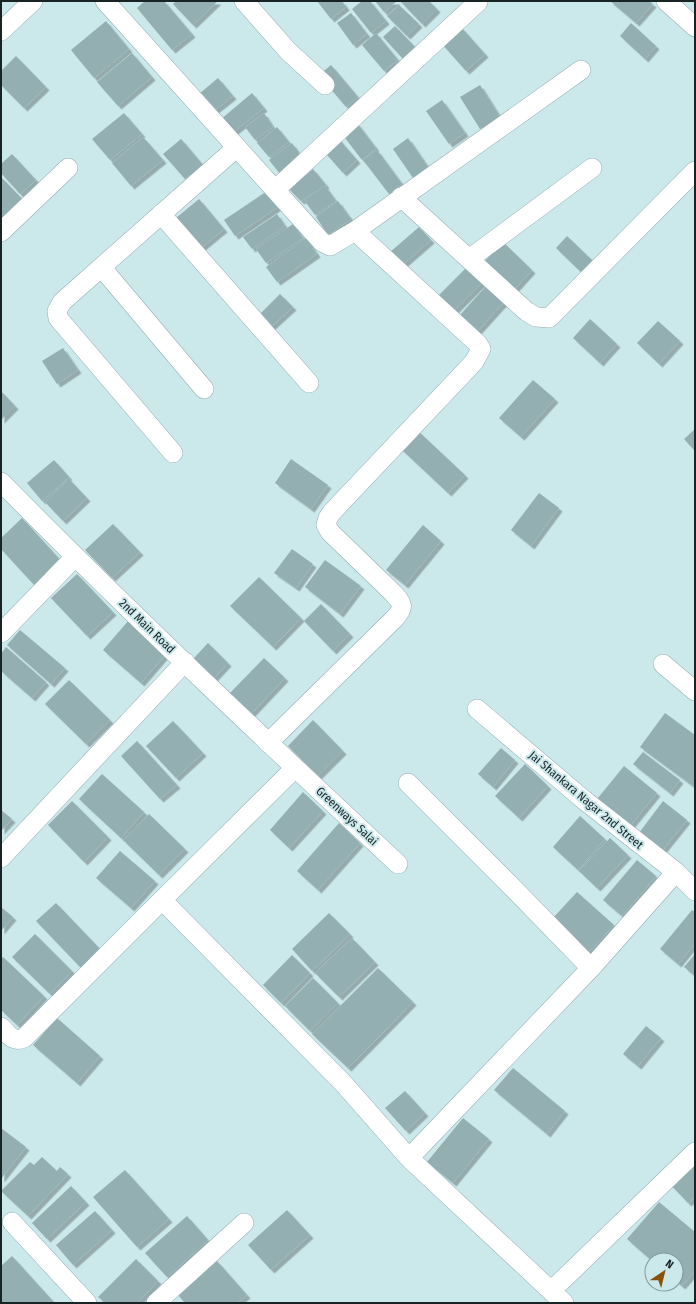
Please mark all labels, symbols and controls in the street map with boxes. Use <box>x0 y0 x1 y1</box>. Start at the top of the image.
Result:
street label: 2nd Main Road <box>116 596 178 656</box>
street label: Jai Shankara Nagar 2nd Street <box>526 748 646 852</box>
street label: Greenways Salai <box>313 784 381 848</box>
north arrow <box>644 1252 684 1292</box>
text: N <box>663 1257 676 1271</box>

